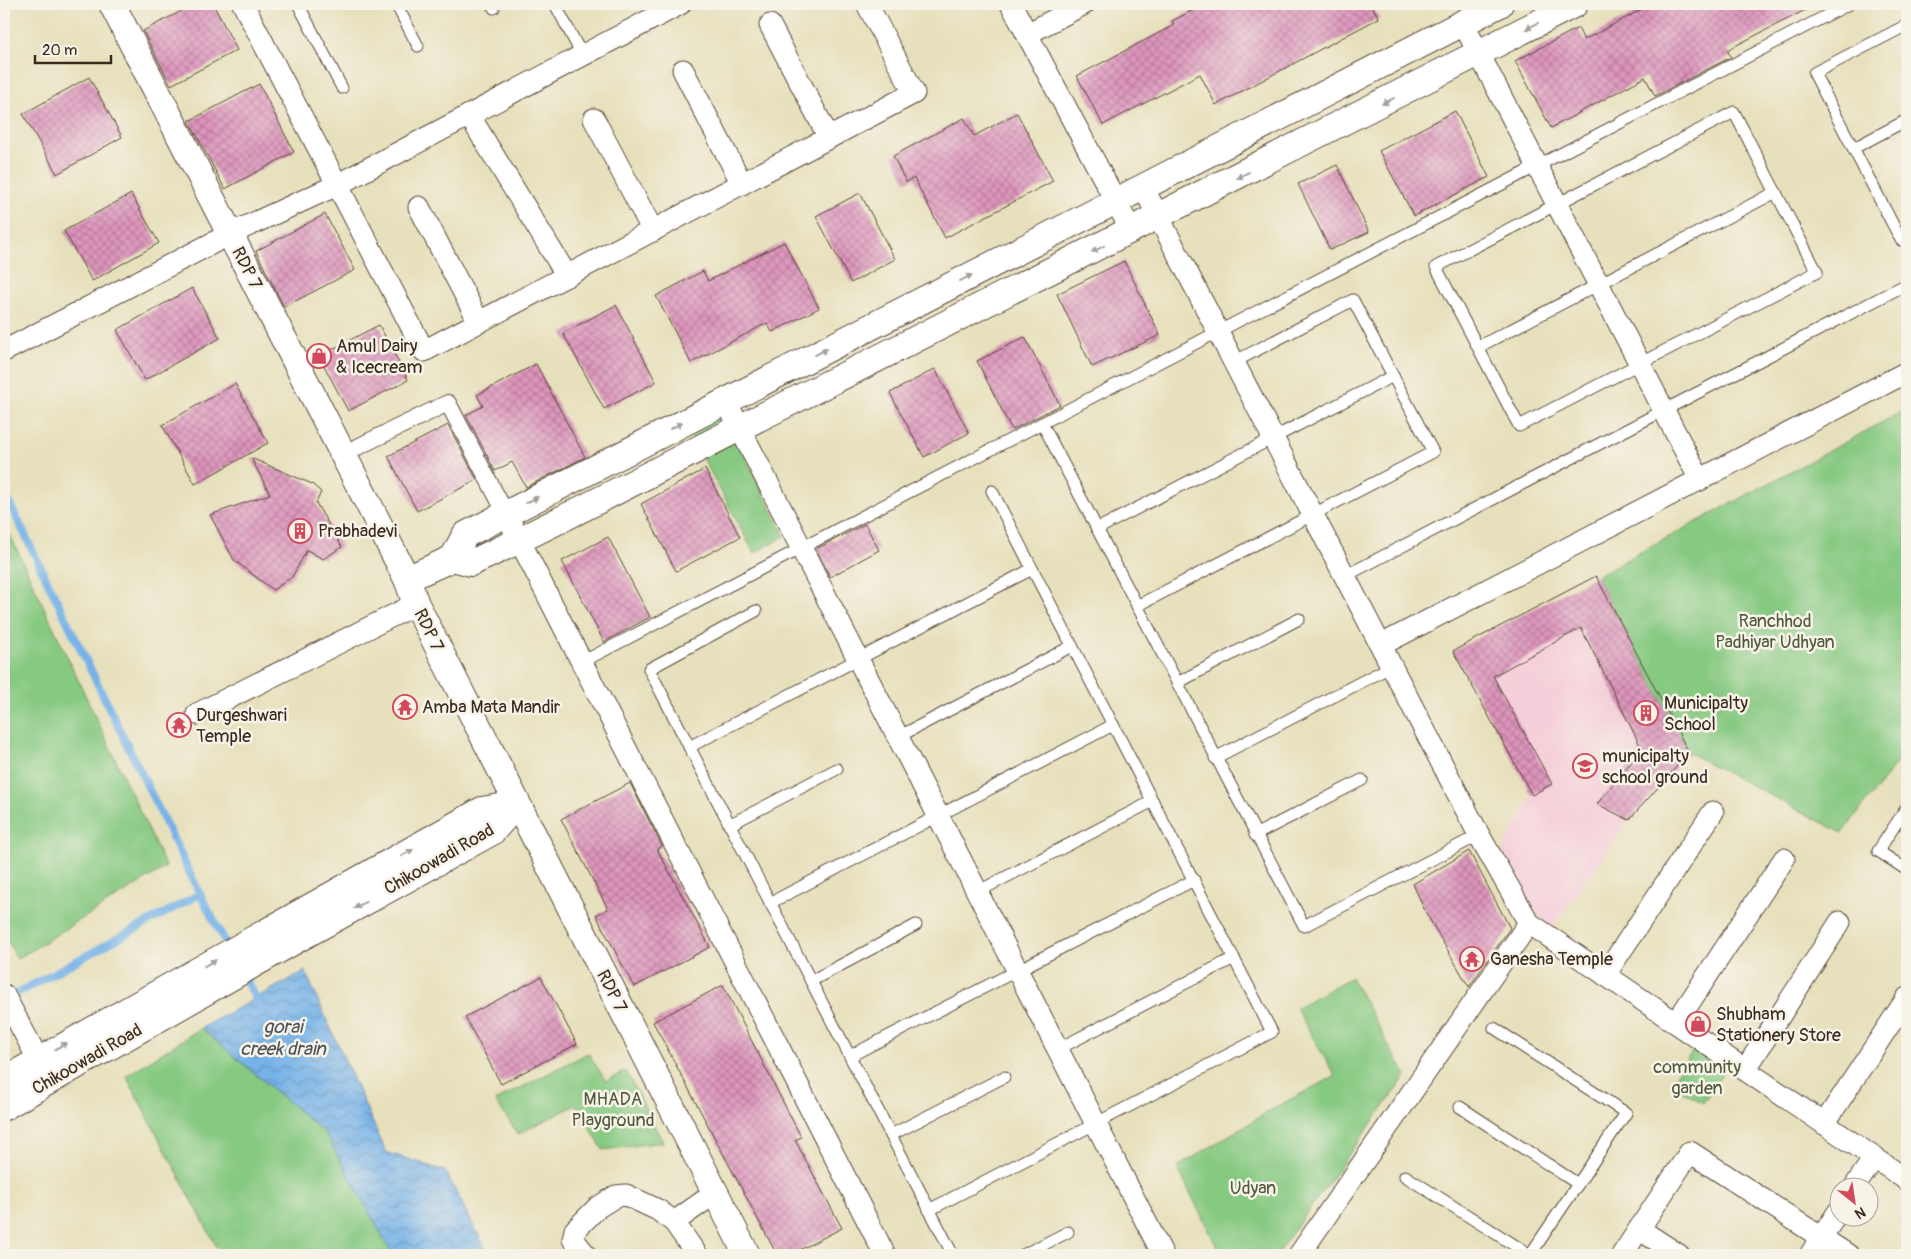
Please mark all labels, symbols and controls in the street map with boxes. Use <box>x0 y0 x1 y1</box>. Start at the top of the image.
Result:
one-way arrow <box>1525 22 1539 30</box>
scale bar <box>35 32 111 64</box>
text: 20 m <box>42 41 77 60</box>
one-way arrow <box>1380 97 1395 105</box>
one-way arrow <box>1236 171 1250 179</box>
street label: RDP 7 <box>226 243 267 294</box>
one-way arrow <box>1091 245 1105 253</box>
one-way arrow <box>958 274 973 282</box>
place label: Amul Dairy & Icecream <box>336 335 423 379</box>
shop icon: Amul Dairy & Icecream <box>306 343 332 369</box>
one-way arrow <box>814 348 828 356</box>
one-way arrow <box>669 422 684 430</box>
one-way arrow <box>524 496 539 504</box>
building icon: Prabhadevi <box>287 518 313 544</box>
place label: Prabhadevi <box>318 520 397 543</box>
street label: RDP 7 <box>408 605 449 656</box>
park label: Ranchhod Padhiyar Udhyan <box>1715 610 1835 654</box>
place label: Municipalty School <box>1664 692 1748 736</box>
temple icon: Amba Mata Mandir <box>392 694 418 720</box>
place label: Amba Mata Mandir <box>422 696 561 719</box>
building icon: Municipalty School <box>1633 700 1659 726</box>
place label: Durgeshwari Temple <box>196 704 287 748</box>
temple icon: Durgeshwari Temple <box>166 712 192 738</box>
place label: municipalty school ground <box>1602 745 1708 789</box>
school or university icon: municipalty school ground <box>1572 753 1598 779</box>
street label: Chikoowadi Road <box>380 819 498 900</box>
one-way arrow <box>401 848 414 857</box>
one-way arrow <box>352 901 367 909</box>
temple icon: Ganesha Temple <box>1459 946 1485 972</box>
place label: Ganesha Temple <box>1490 948 1613 971</box>
one-way arrow <box>202 959 217 967</box>
street label: RDP 7 <box>591 966 632 1017</box>
place label: Shubham Stationery Store <box>1716 1003 1841 1047</box>
shop icon: Shubham Stationery Store <box>1685 1011 1711 1037</box>
water label: gorai creek drain <box>240 1015 327 1061</box>
street label: Chikoowadi Road <box>28 1019 146 1100</box>
one-way arrow <box>54 1042 68 1051</box>
park label: community garden <box>1653 1056 1741 1100</box>
park label: MHADA Playground <box>571 1088 655 1132</box>
north arrow <box>1828 1176 1878 1226</box>
park label: Udyan <box>1230 1177 1276 1200</box>
text: N <box>1852 1203 1869 1223</box>

